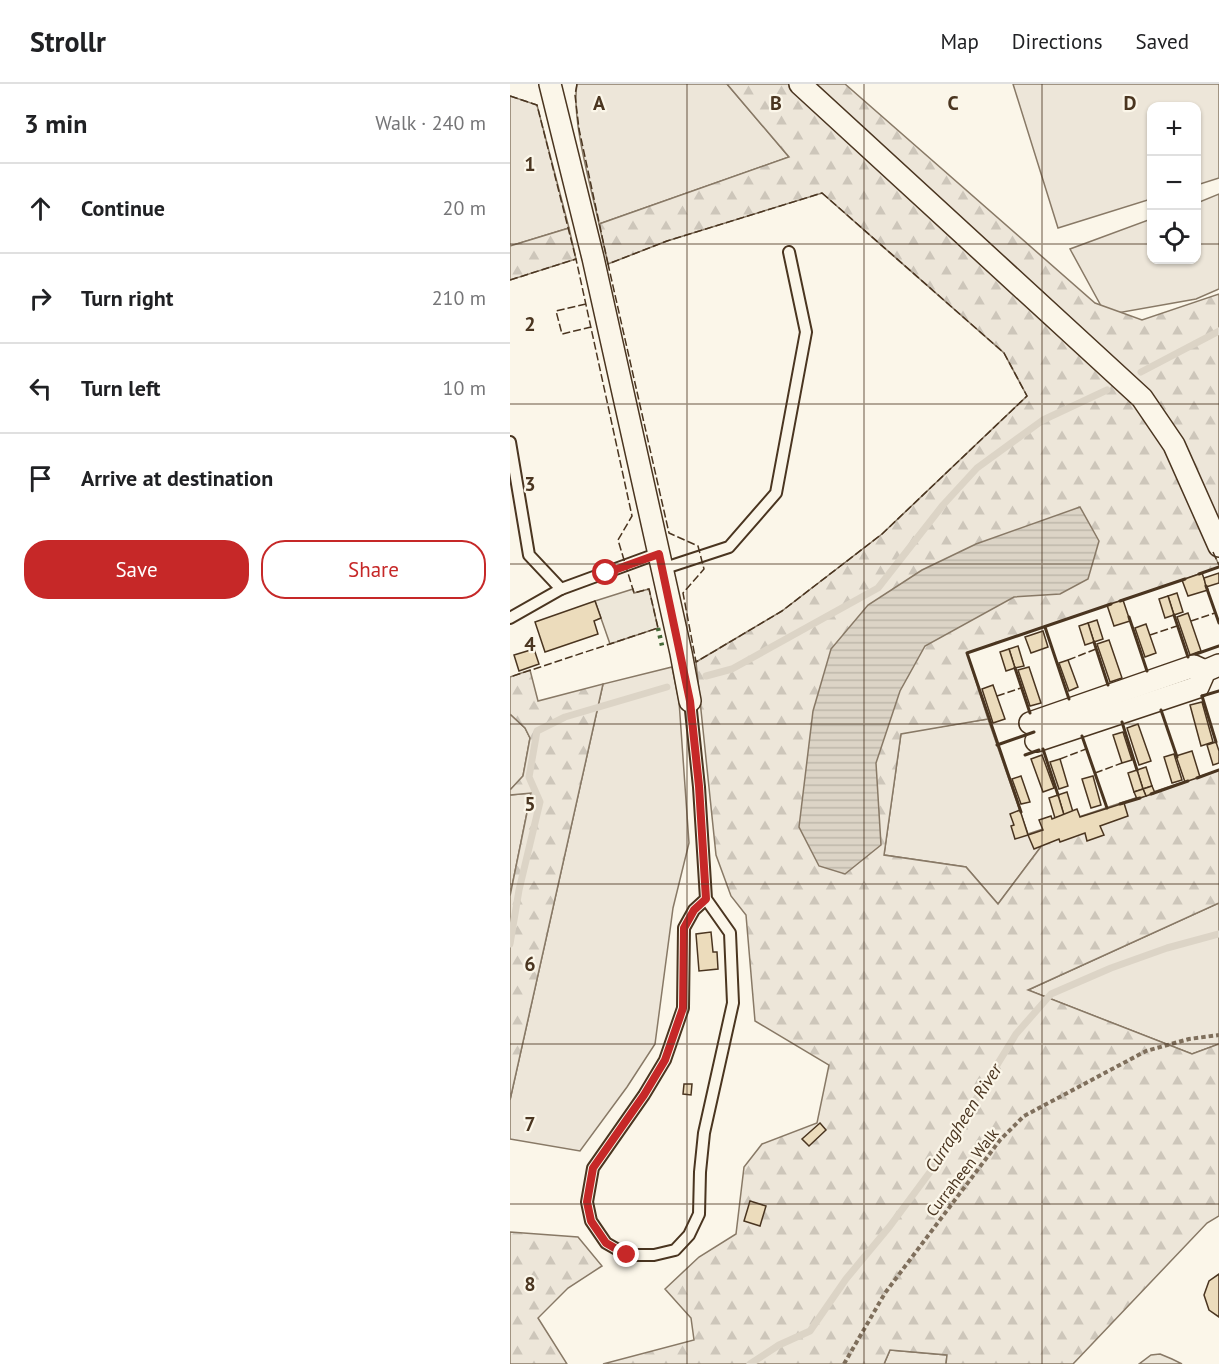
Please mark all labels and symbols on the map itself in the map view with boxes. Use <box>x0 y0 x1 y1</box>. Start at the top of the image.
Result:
text: A <box>593 90 606 116</box>
text: B <box>770 90 782 116</box>
text: C <box>947 90 959 116</box>
text: D <box>1124 90 1137 116</box>
text: 1 <box>524 151 536 177</box>
text: 2 <box>524 311 536 337</box>
text: 3 <box>524 471 536 497</box>
route start <box>592 559 618 585</box>
text: 4 <box>524 631 536 657</box>
text: 5 <box>524 791 536 817</box>
text: 6 <box>524 951 536 977</box>
water label: Curragheen River <box>919 1058 1007 1177</box>
text: 7 <box>524 1111 536 1137</box>
street label: Curraheen Walk <box>921 1124 1003 1220</box>
route end <box>613 1241 639 1267</box>
text: 8 <box>524 1271 536 1297</box>

